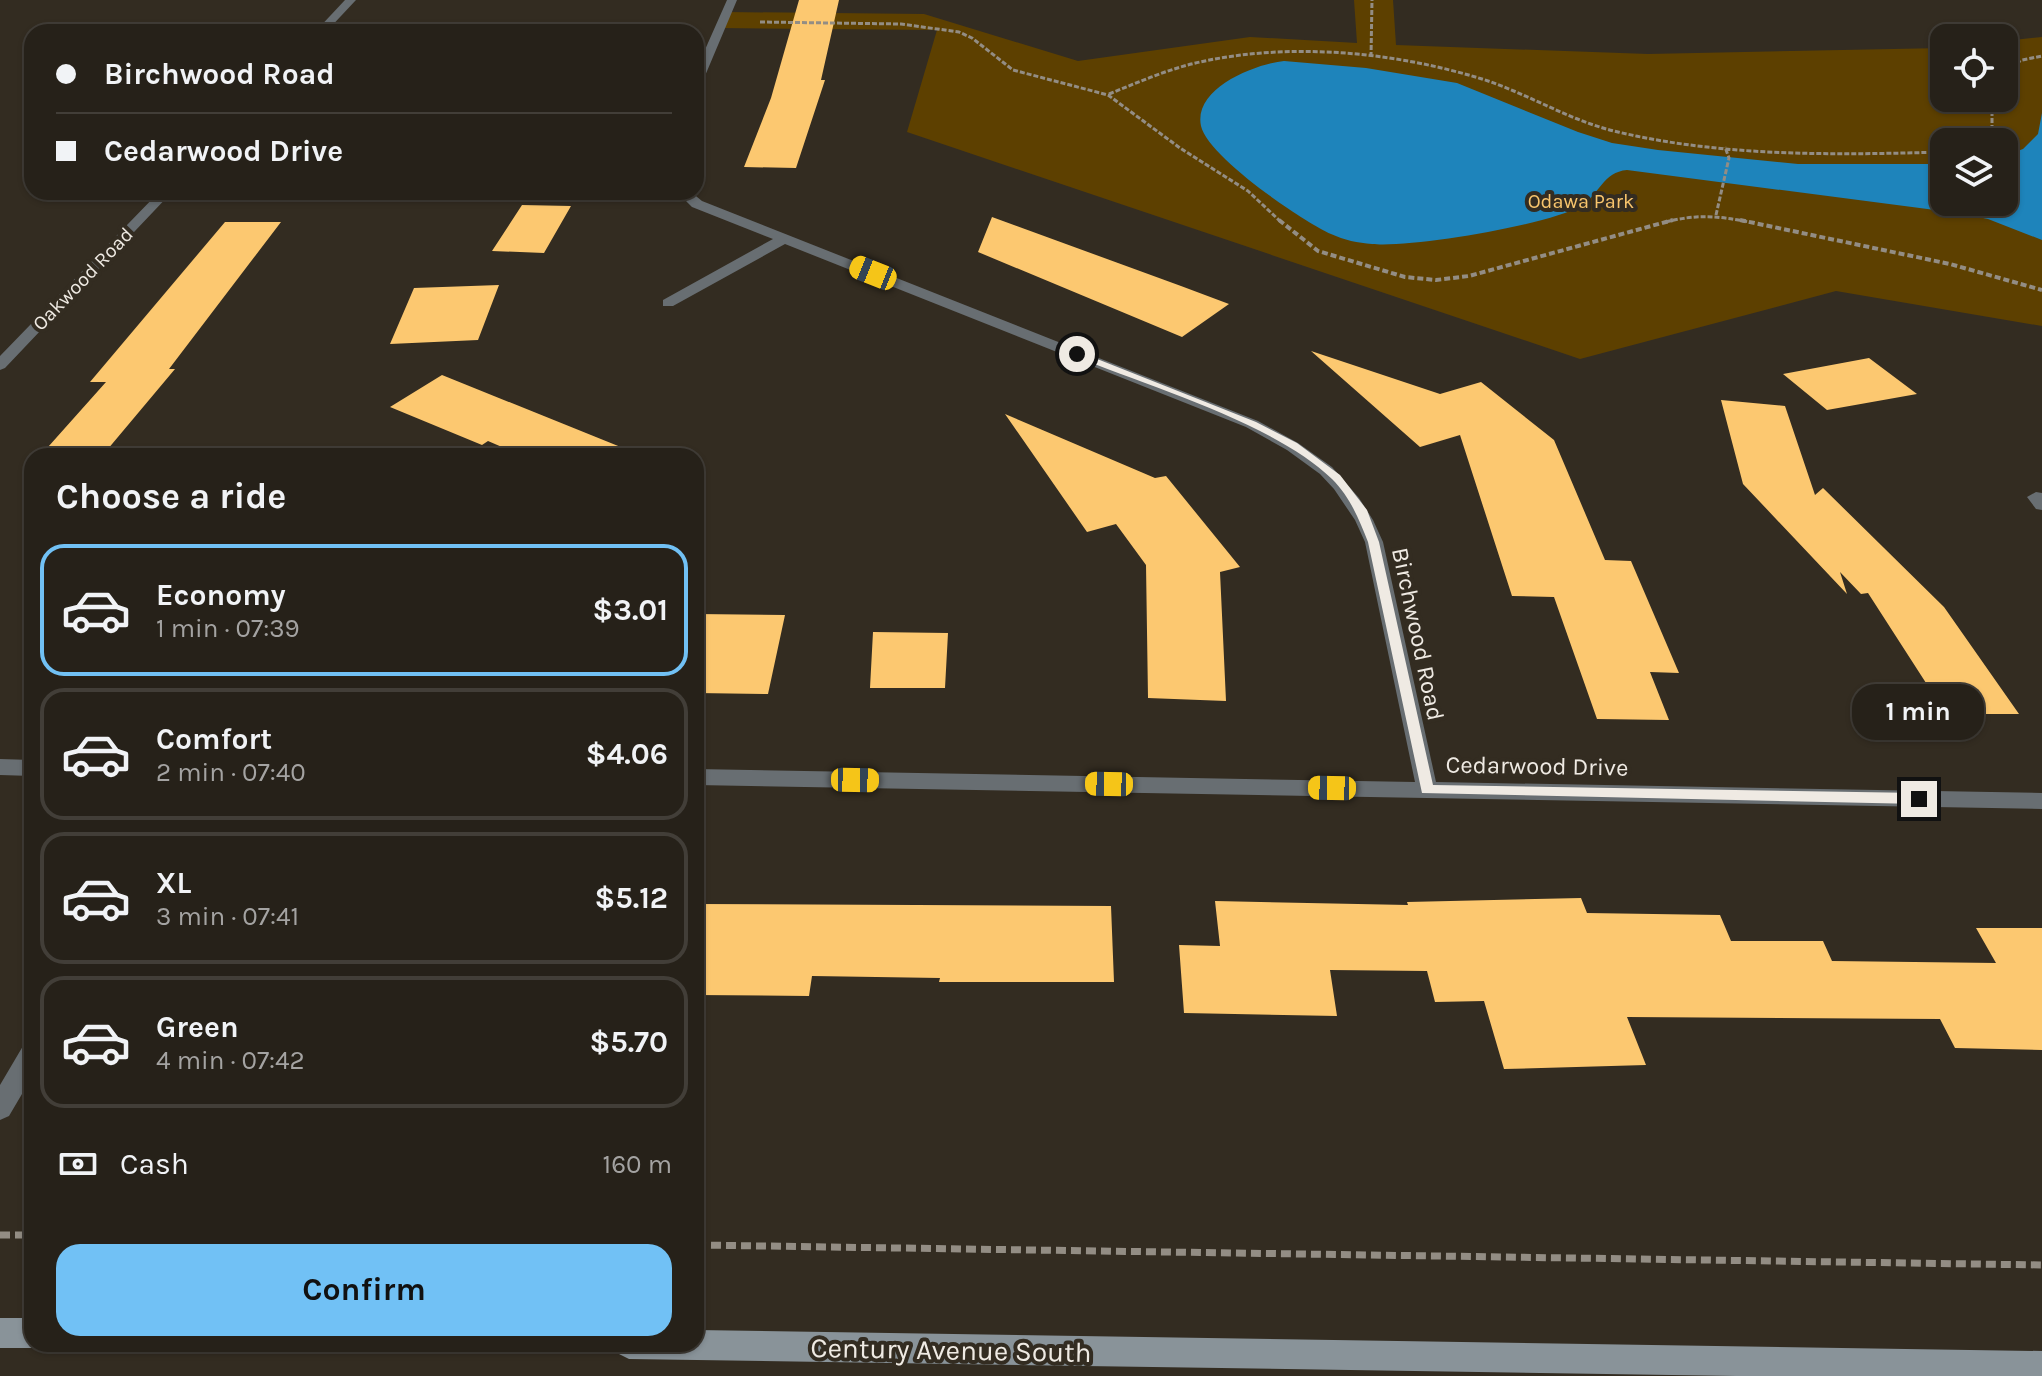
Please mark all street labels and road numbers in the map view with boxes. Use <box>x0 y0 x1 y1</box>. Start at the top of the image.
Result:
street label: Oakwood Road <box>28 223 138 335</box>
street label: Birchwood Road <box>1386 545 1450 723</box>
street label: Cedarwood Drive <box>1445 750 1629 782</box>
street label: Century Avenue South <box>810 1331 1092 1369</box>

